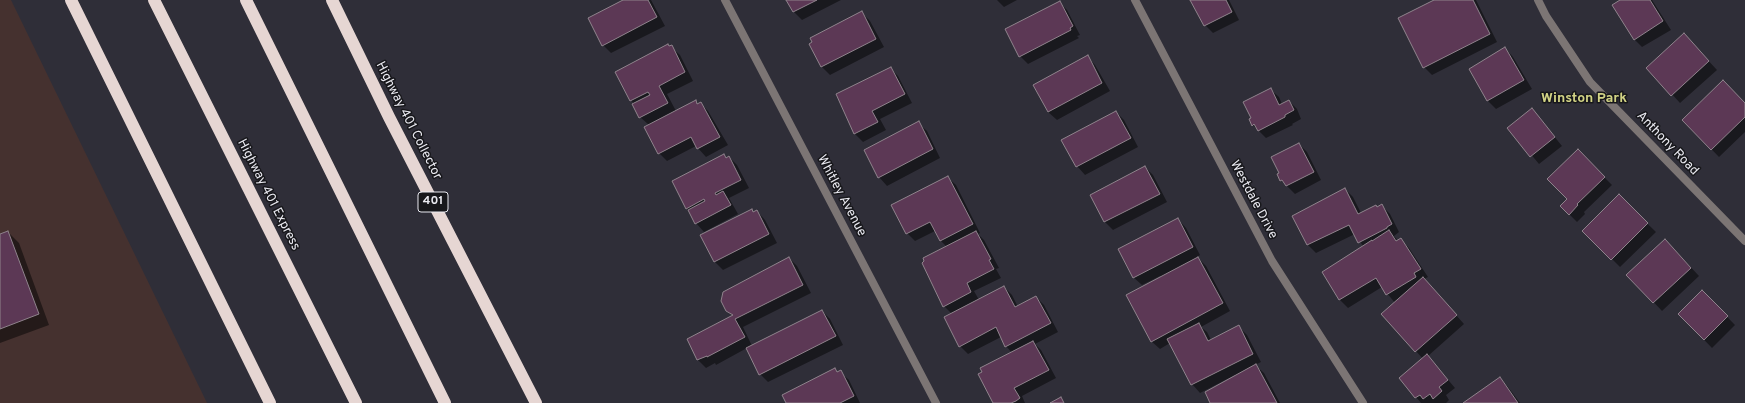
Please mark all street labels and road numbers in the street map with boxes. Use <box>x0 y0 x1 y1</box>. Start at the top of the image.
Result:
street label: Highway 401 Collector <box>371 59 445 183</box>
street label: Anthony Road <box>1633 109 1701 179</box>
street label: Highway 401 Express <box>233 137 303 253</box>
street label: Whitley Avenue <box>813 153 869 239</box>
street label: Westdale Drive <box>1226 158 1280 242</box>
road number: 401 <box>418 192 448 212</box>

